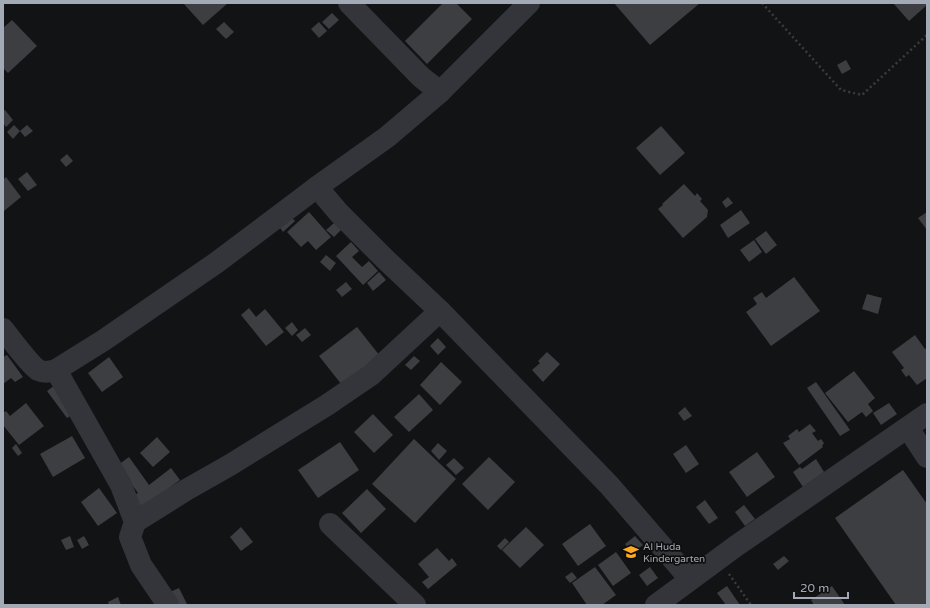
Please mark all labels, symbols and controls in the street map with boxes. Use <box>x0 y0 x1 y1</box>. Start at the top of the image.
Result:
place label: Al Huda Kindergarten <box>643 541 705 565</box>
school or university icon: Al Huda Kindergarten <box>622 543 640 561</box>
scale bar <box>794 574 848 600</box>
text: 20 m <box>800 581 829 595</box>

